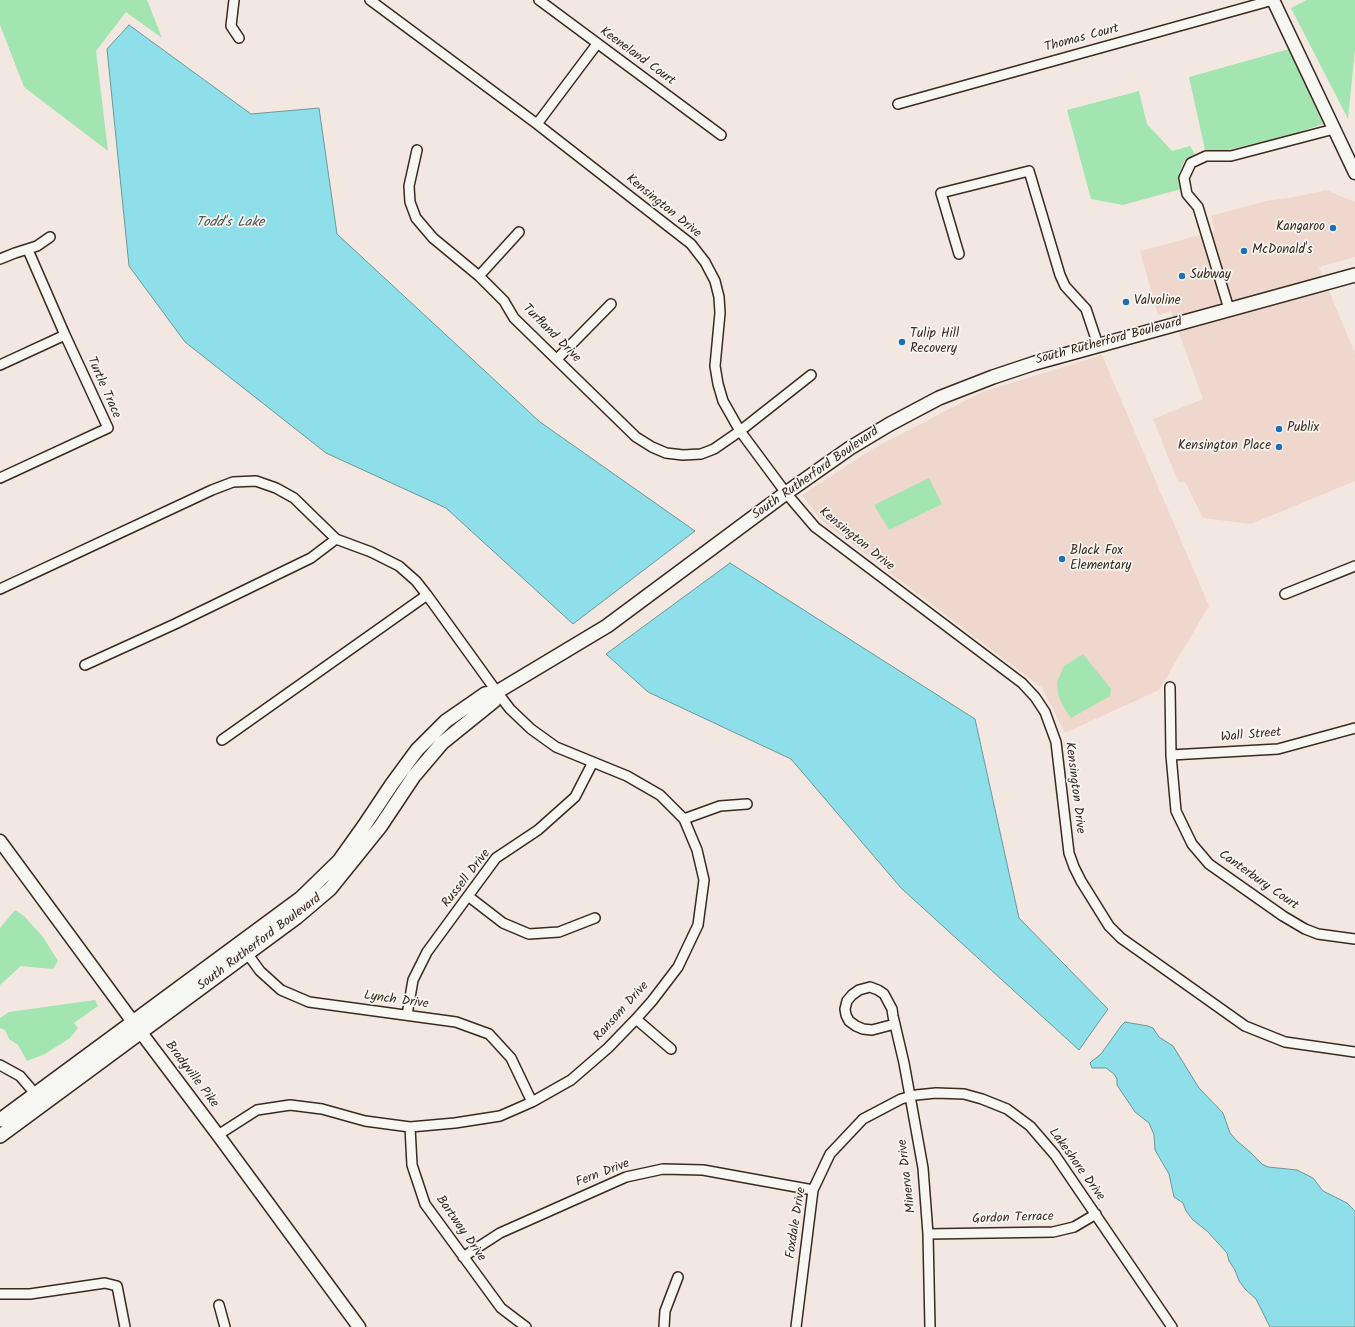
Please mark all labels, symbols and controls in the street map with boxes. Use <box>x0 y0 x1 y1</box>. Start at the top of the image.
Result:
street label: Thomas Court <box>1043 22 1121 56</box>
street label: Keeneland Court <box>596 24 678 90</box>
street label: Kensington Drive <box>622 172 704 242</box>
water label: Todd's Lake <box>196 216 264 232</box>
place label: Kangaroo <box>1276 220 1325 236</box>
marker: Kangaroo <box>1328 223 1338 233</box>
place label: McDonald's <box>1252 243 1312 259</box>
marker: McDonald's <box>1239 246 1249 256</box>
place label: Subway <box>1190 268 1231 284</box>
marker: Subway <box>1177 271 1187 281</box>
place label: Valvoline <box>1134 294 1181 310</box>
marker: Valvoline <box>1121 297 1131 307</box>
street label: Turfland Drive <box>518 301 584 367</box>
street label: South Rutherford Boulevard <box>1034 315 1184 369</box>
place label: Tulip Hill Recovery <box>910 327 959 358</box>
marker: Tulip Hill Recovery <box>897 337 907 347</box>
street label: Turtle Trace <box>82 355 124 421</box>
place label: Publix <box>1287 421 1319 437</box>
street label: South Rutherford Boulevard <box>750 424 882 524</box>
marker: Publix <box>1274 424 1284 434</box>
place label: Kensington Place <box>1178 439 1271 455</box>
marker: Kensington Place <box>1274 442 1284 452</box>
street label: Kensington Drive <box>815 505 897 575</box>
place label: Black Fox Elementary <box>1070 544 1131 575</box>
marker: Black Fox Elementary <box>1057 554 1067 564</box>
street label: Wall Street <box>1220 726 1282 746</box>
street label: Kensington Drive <box>1061 741 1087 835</box>
street label: Russell Drive <box>439 847 495 911</box>
street label: Canterbury Court <box>1215 848 1301 914</box>
street label: South Rutherford Boulevard <box>195 891 325 995</box>
street label: Ransom Drive <box>591 979 653 1045</box>
street label: Lynch Drive <box>363 989 429 1013</box>
street label: Bradyville Pike <box>161 1039 221 1111</box>
street label: Lakeshore Drive <box>1044 1126 1108 1204</box>
street label: Minerva Drive <box>896 1138 920 1214</box>
street label: Fern Drive <box>574 1157 632 1191</box>
street label: Foxdale Drive <box>784 1186 810 1260</box>
street label: Bartway Drive <box>432 1193 488 1265</box>
street label: Gordon Terrace <box>972 1210 1054 1228</box>

